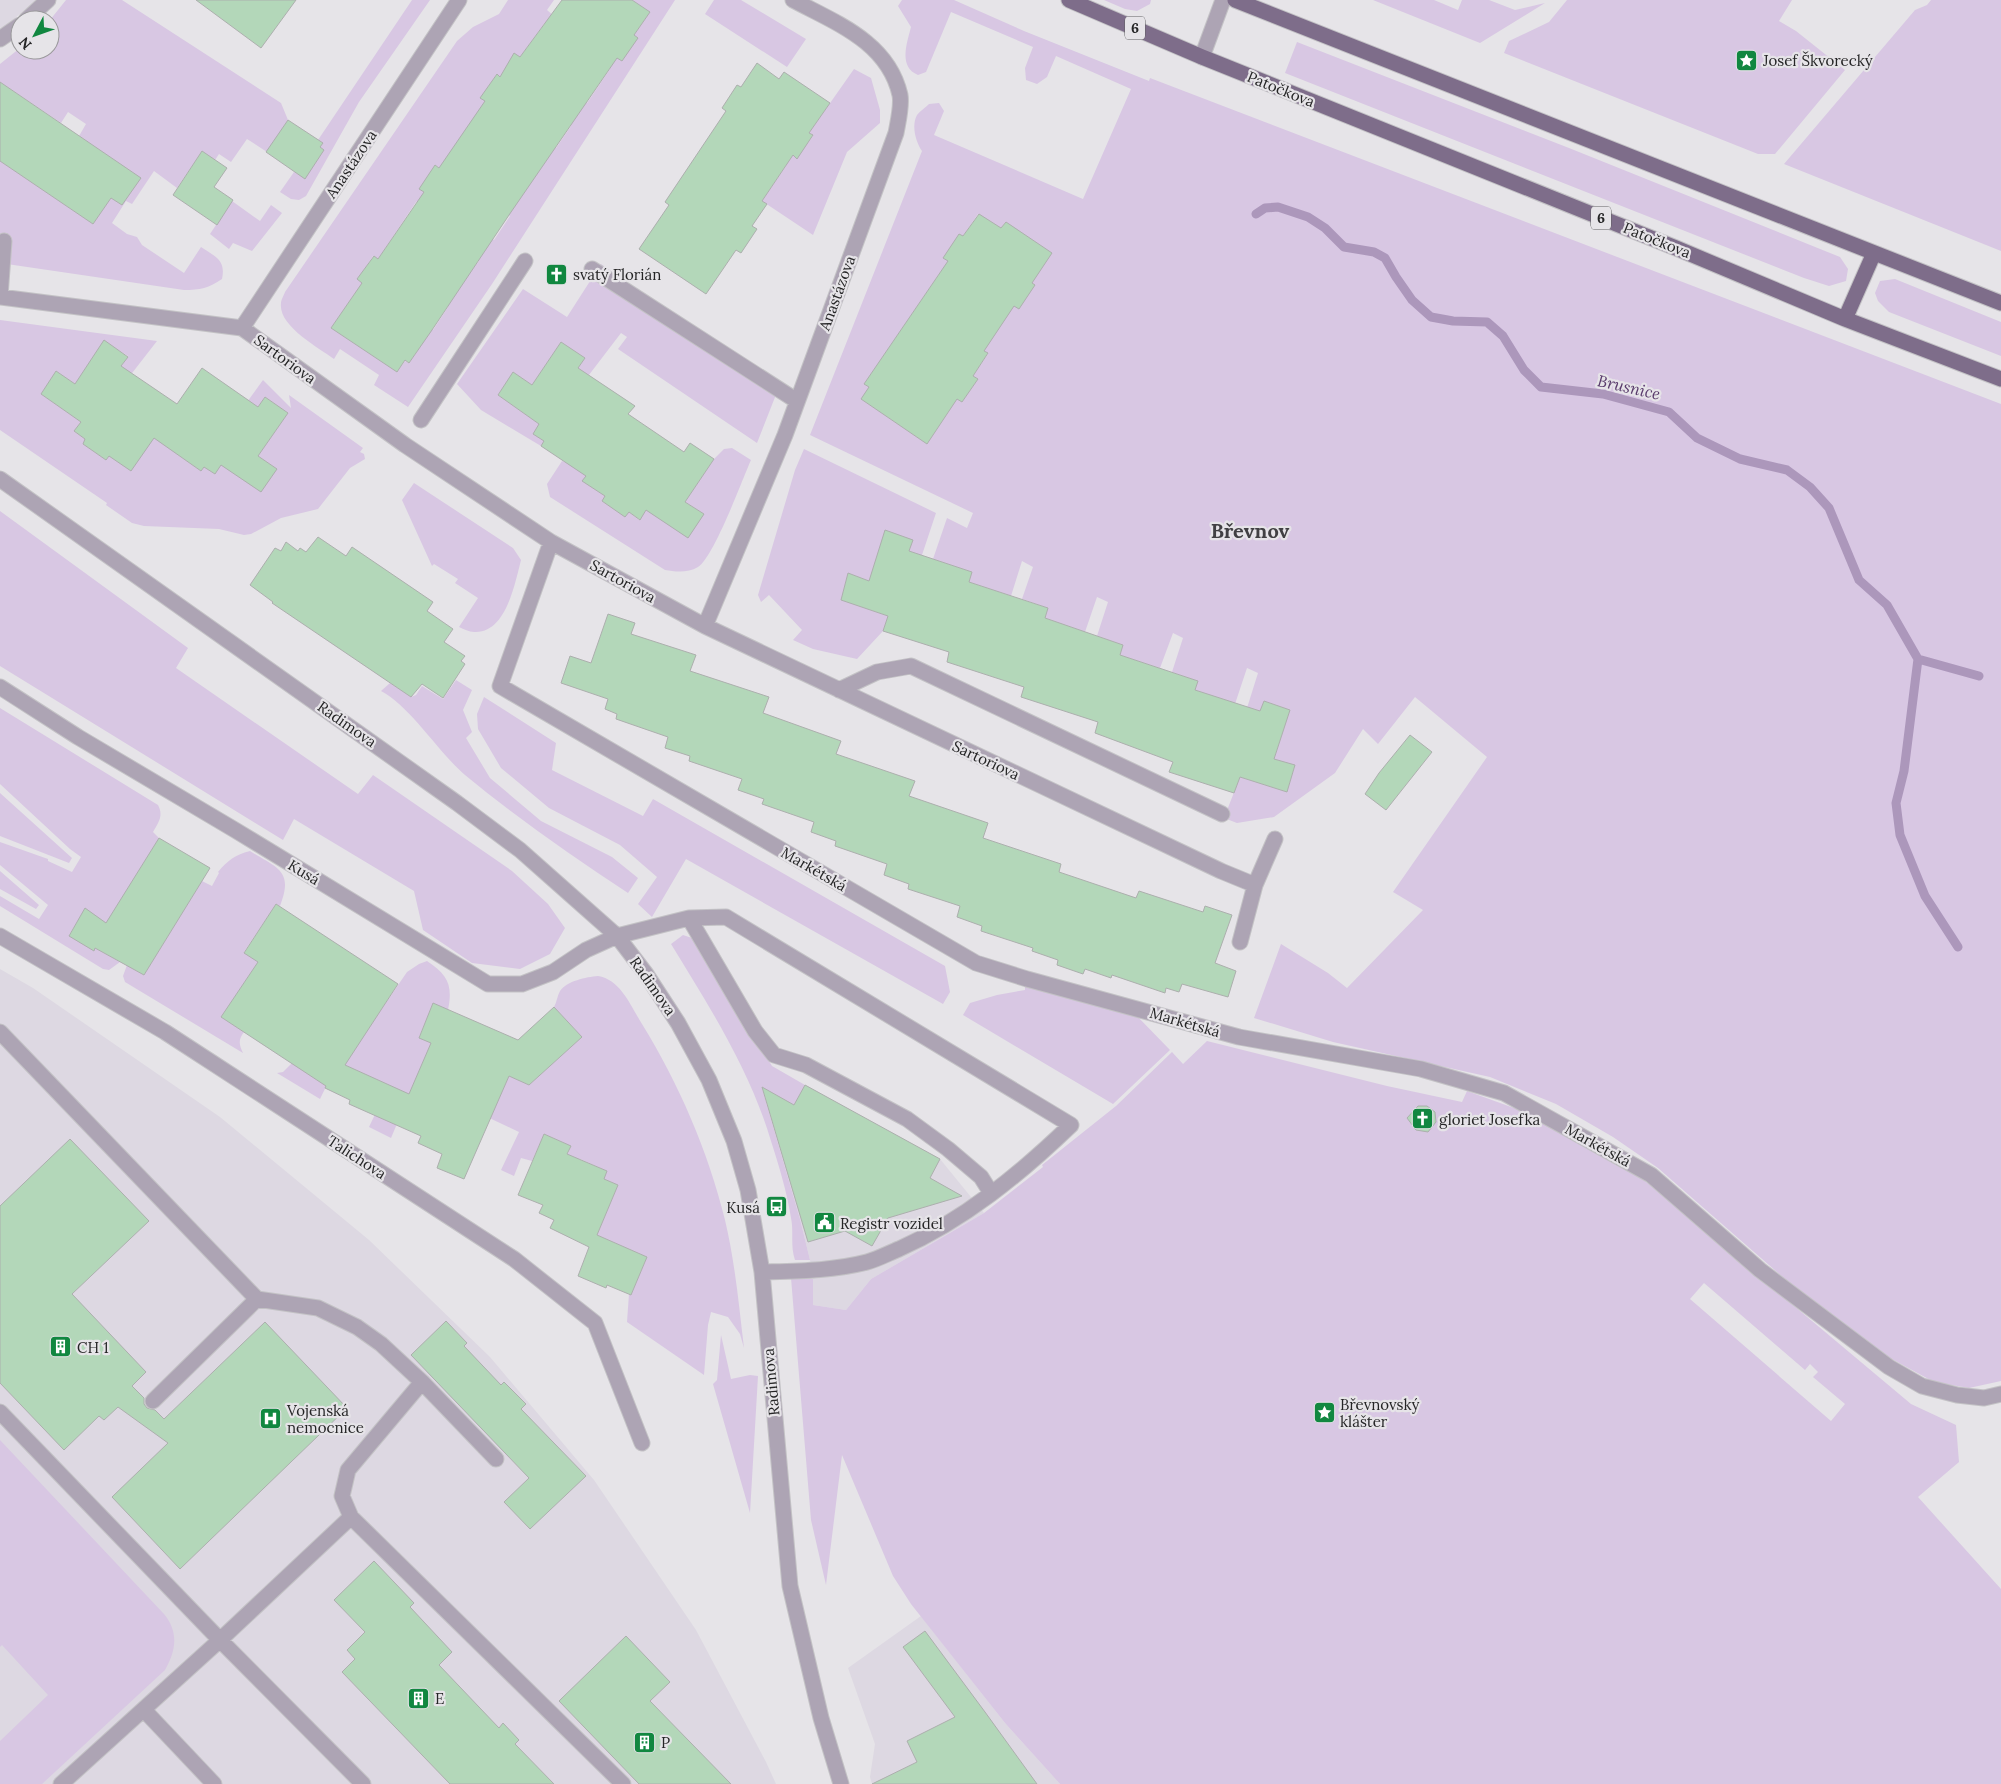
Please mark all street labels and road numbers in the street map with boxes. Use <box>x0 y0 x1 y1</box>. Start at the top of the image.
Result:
road number: 6 <box>1125 16 1145 40</box>
street label: Patočkova <box>1245 67 1318 111</box>
street label: Anastázova <box>321 126 381 203</box>
road number: 6 <box>1591 207 1611 230</box>
street label: Patočkova <box>1621 218 1694 262</box>
street label: Anastázova <box>814 253 859 334</box>
street label: Sartoriova <box>250 330 320 388</box>
street label: Sartoriova <box>587 555 659 607</box>
street label: Radimova <box>314 697 380 751</box>
street label: Sartoriova <box>949 736 1023 784</box>
street label: Markétská <box>778 843 850 895</box>
street label: Kusá <box>285 855 324 889</box>
street label: Radimova <box>626 953 680 1019</box>
street label: Markétská <box>1148 1003 1223 1041</box>
street label: Markétská <box>1562 1119 1635 1171</box>
street label: Talichova <box>324 1131 390 1183</box>
street label: Radimova <box>759 1347 783 1417</box>

